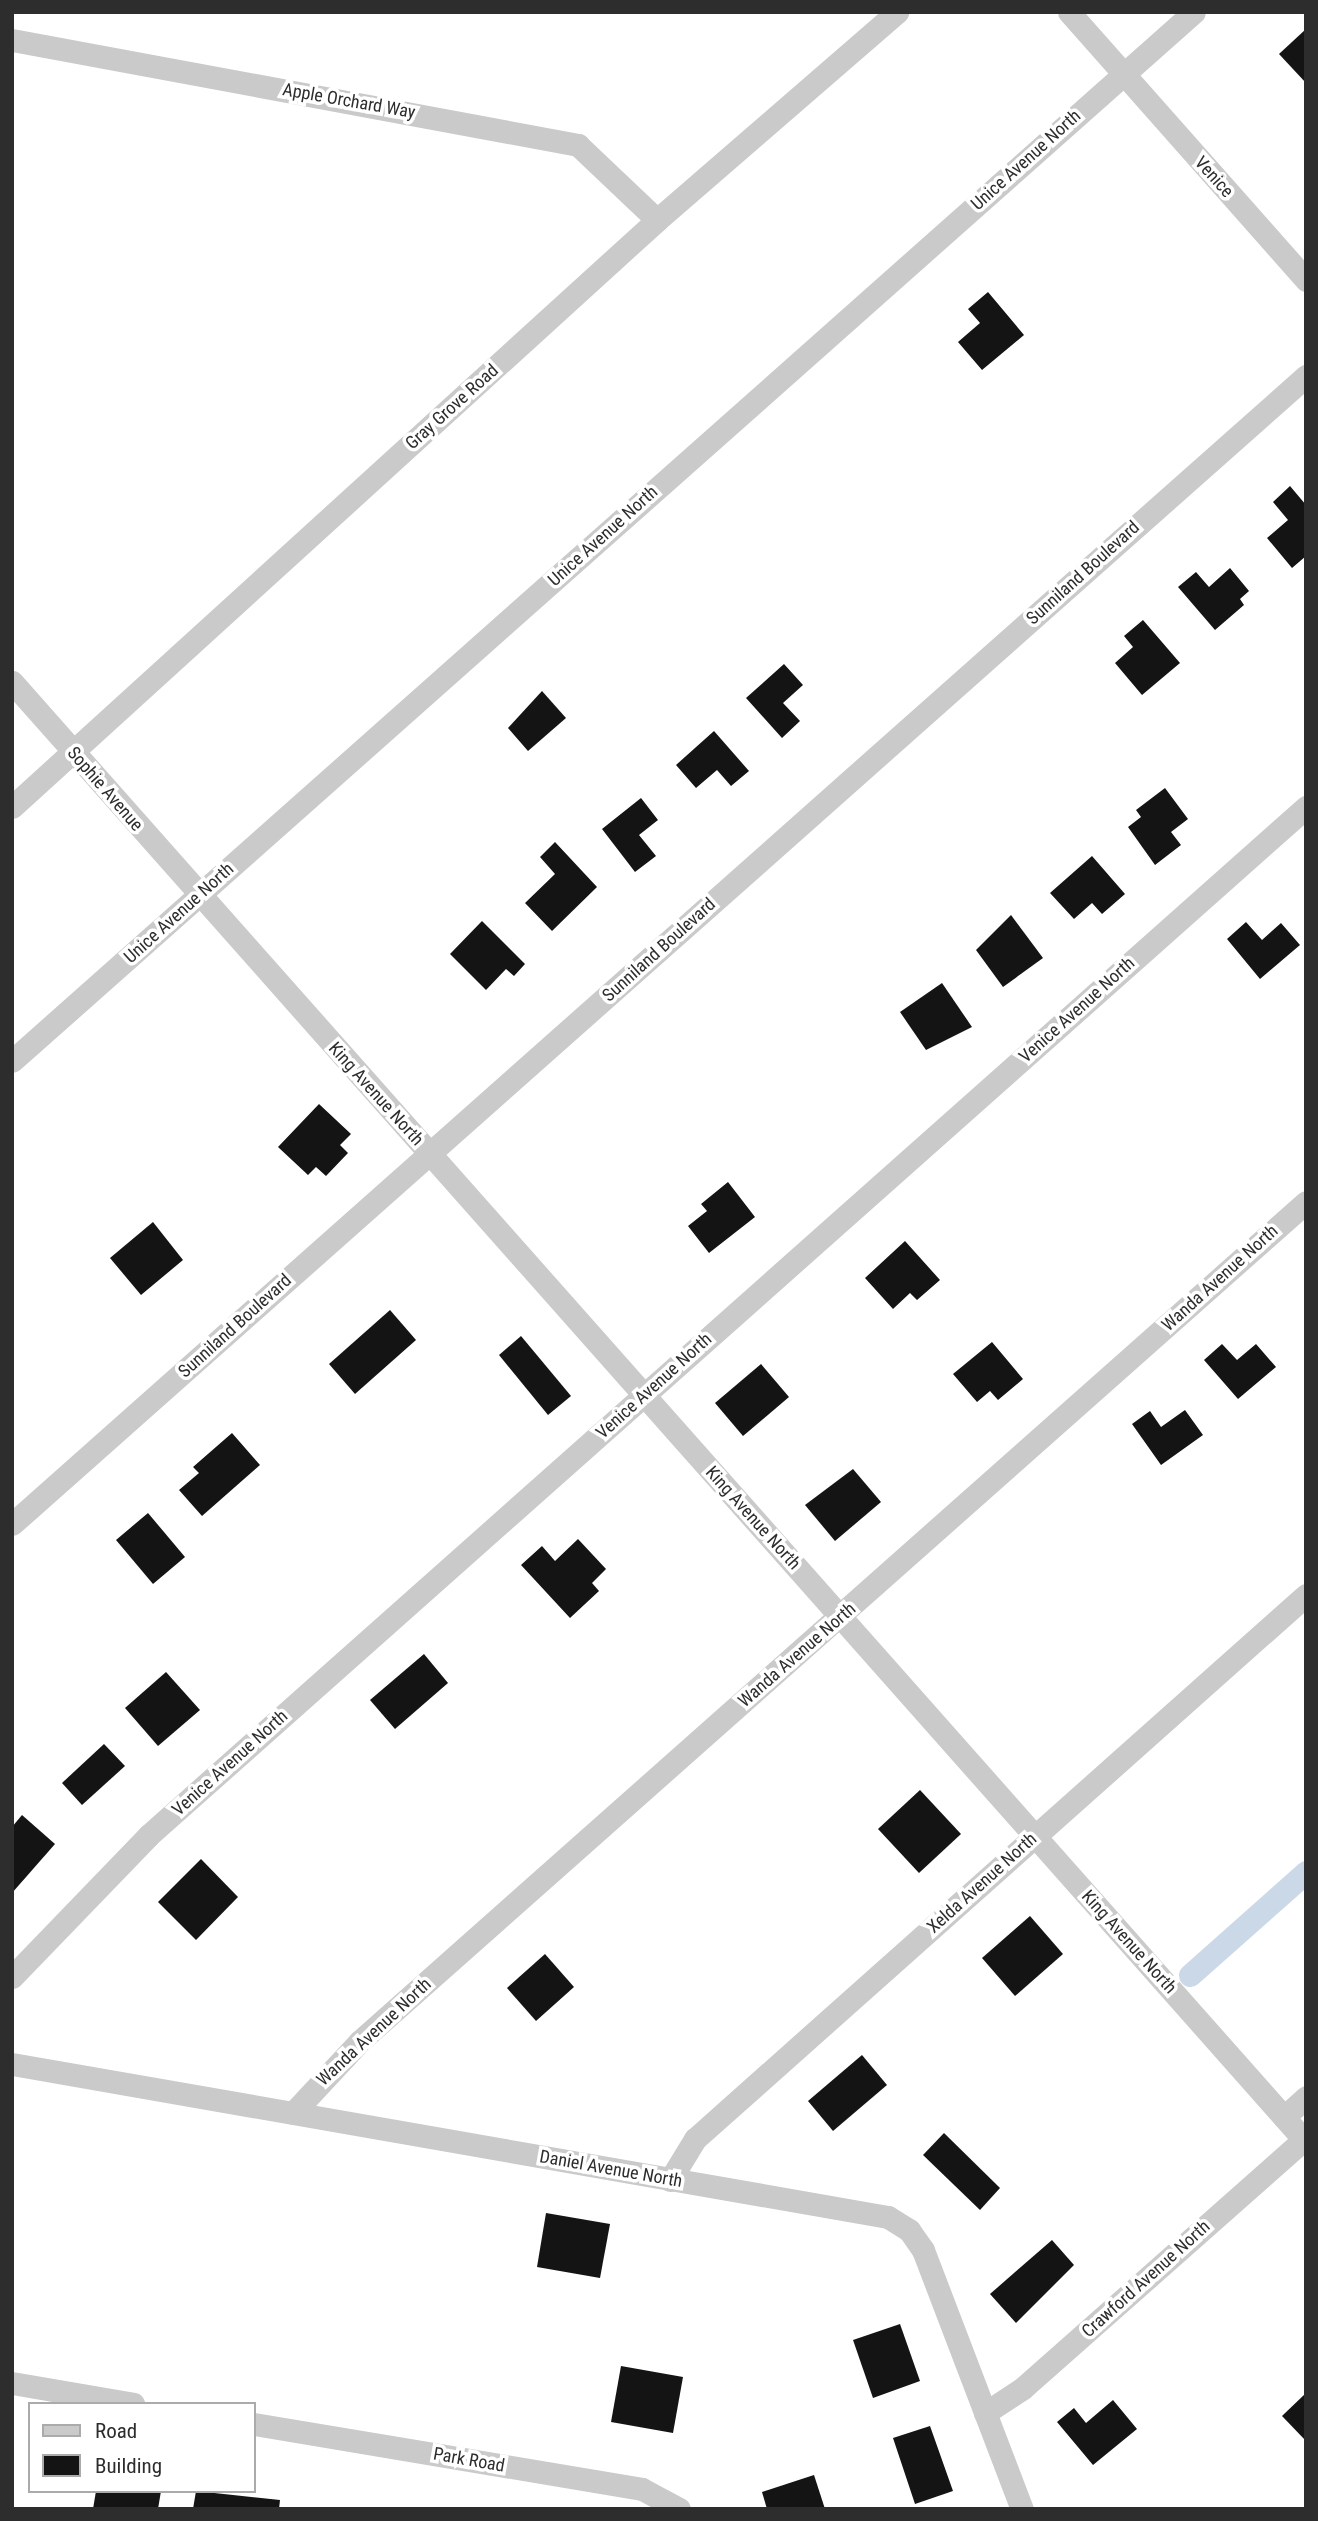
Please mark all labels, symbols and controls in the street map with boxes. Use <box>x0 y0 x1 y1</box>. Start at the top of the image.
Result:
street label: Apple Orchard Way <box>281 79 417 123</box>
street label: Unice Avenue North <box>967 105 1085 215</box>
street label: Venice <box>1190 152 1238 202</box>
street label: Gray Grove Road <box>401 360 503 454</box>
street label: Unice Avenue North <box>544 481 662 591</box>
street label: Sunniland Boulevard <box>1022 517 1144 629</box>
street label: Sophie Avenue <box>63 742 147 836</box>
street label: Unice Avenue North <box>120 858 238 968</box>
street label: Sunniland Boulevard <box>598 894 720 1006</box>
street label: Venice Avenue North <box>1015 952 1139 1068</box>
street label: King Avenue North <box>324 1038 428 1150</box>
street label: Wanda Avenue North <box>1158 1220 1282 1336</box>
street label: Sunniland Boulevard <box>174 1270 296 1382</box>
street label: Venice Avenue North <box>592 1328 716 1444</box>
street label: King Avenue North <box>701 1462 805 1574</box>
street label: Wanda Avenue North <box>734 1598 860 1712</box>
street label: Venice Avenue North <box>168 1705 292 1821</box>
street label: Xelda Avenue North <box>923 1828 1041 1938</box>
street label: King Avenue North <box>1077 1886 1181 1998</box>
street label: Wanda Avenue North <box>312 1973 436 2091</box>
street label: Daniel Avenue North <box>538 2146 684 2192</box>
street label: Crawford Avenue North <box>1078 2216 1214 2342</box>
legend <box>28 2402 256 2493</box>
text: Road <box>95 2419 137 2443</box>
street label: Park Road <box>431 2443 507 2477</box>
text: Building <box>95 2454 162 2478</box>

